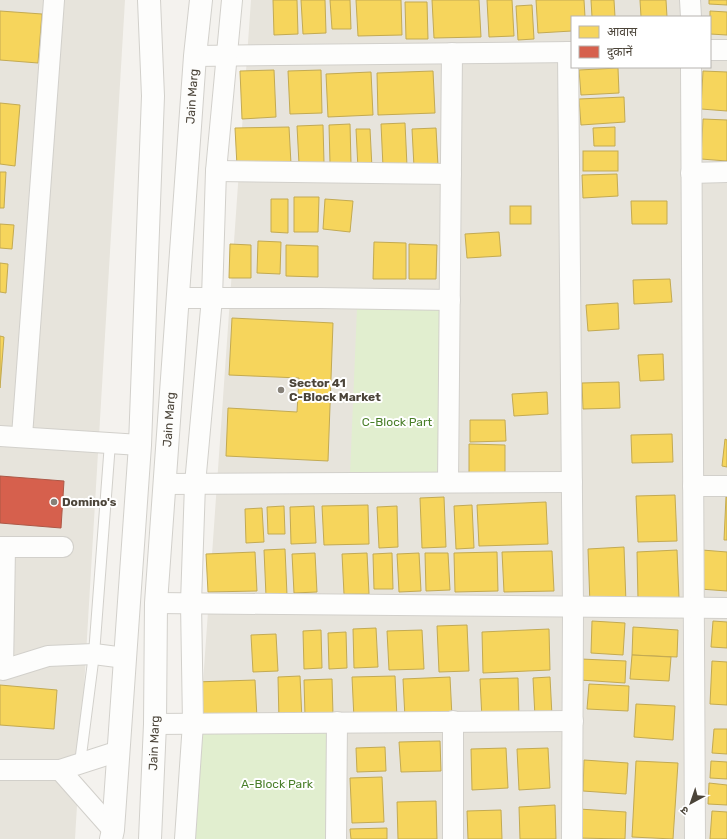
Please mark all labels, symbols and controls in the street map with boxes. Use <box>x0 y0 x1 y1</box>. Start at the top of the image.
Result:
legend <box>571 16 711 68</box>
text: आवास <box>607 25 638 39</box>
text: दुकानें <box>607 45 633 60</box>
street label: Jain Marg <box>183 68 201 124</box>
place label: Sector 41 C-Block Market <box>289 376 381 404</box>
marker: Sector 41 C-Block Market <box>276 385 286 395</box>
street label: Jain Marg <box>160 392 178 448</box>
park label: C-Block Part <box>362 415 433 429</box>
place label: Domino's <box>62 495 117 509</box>
marker: Domino's <box>49 497 59 507</box>
street label: Jain Marg <box>146 716 162 771</box>
park label: A-Block Park <box>241 777 314 791</box>
north arrow <box>671 783 711 823</box>
text: उ <box>678 803 692 817</box>

